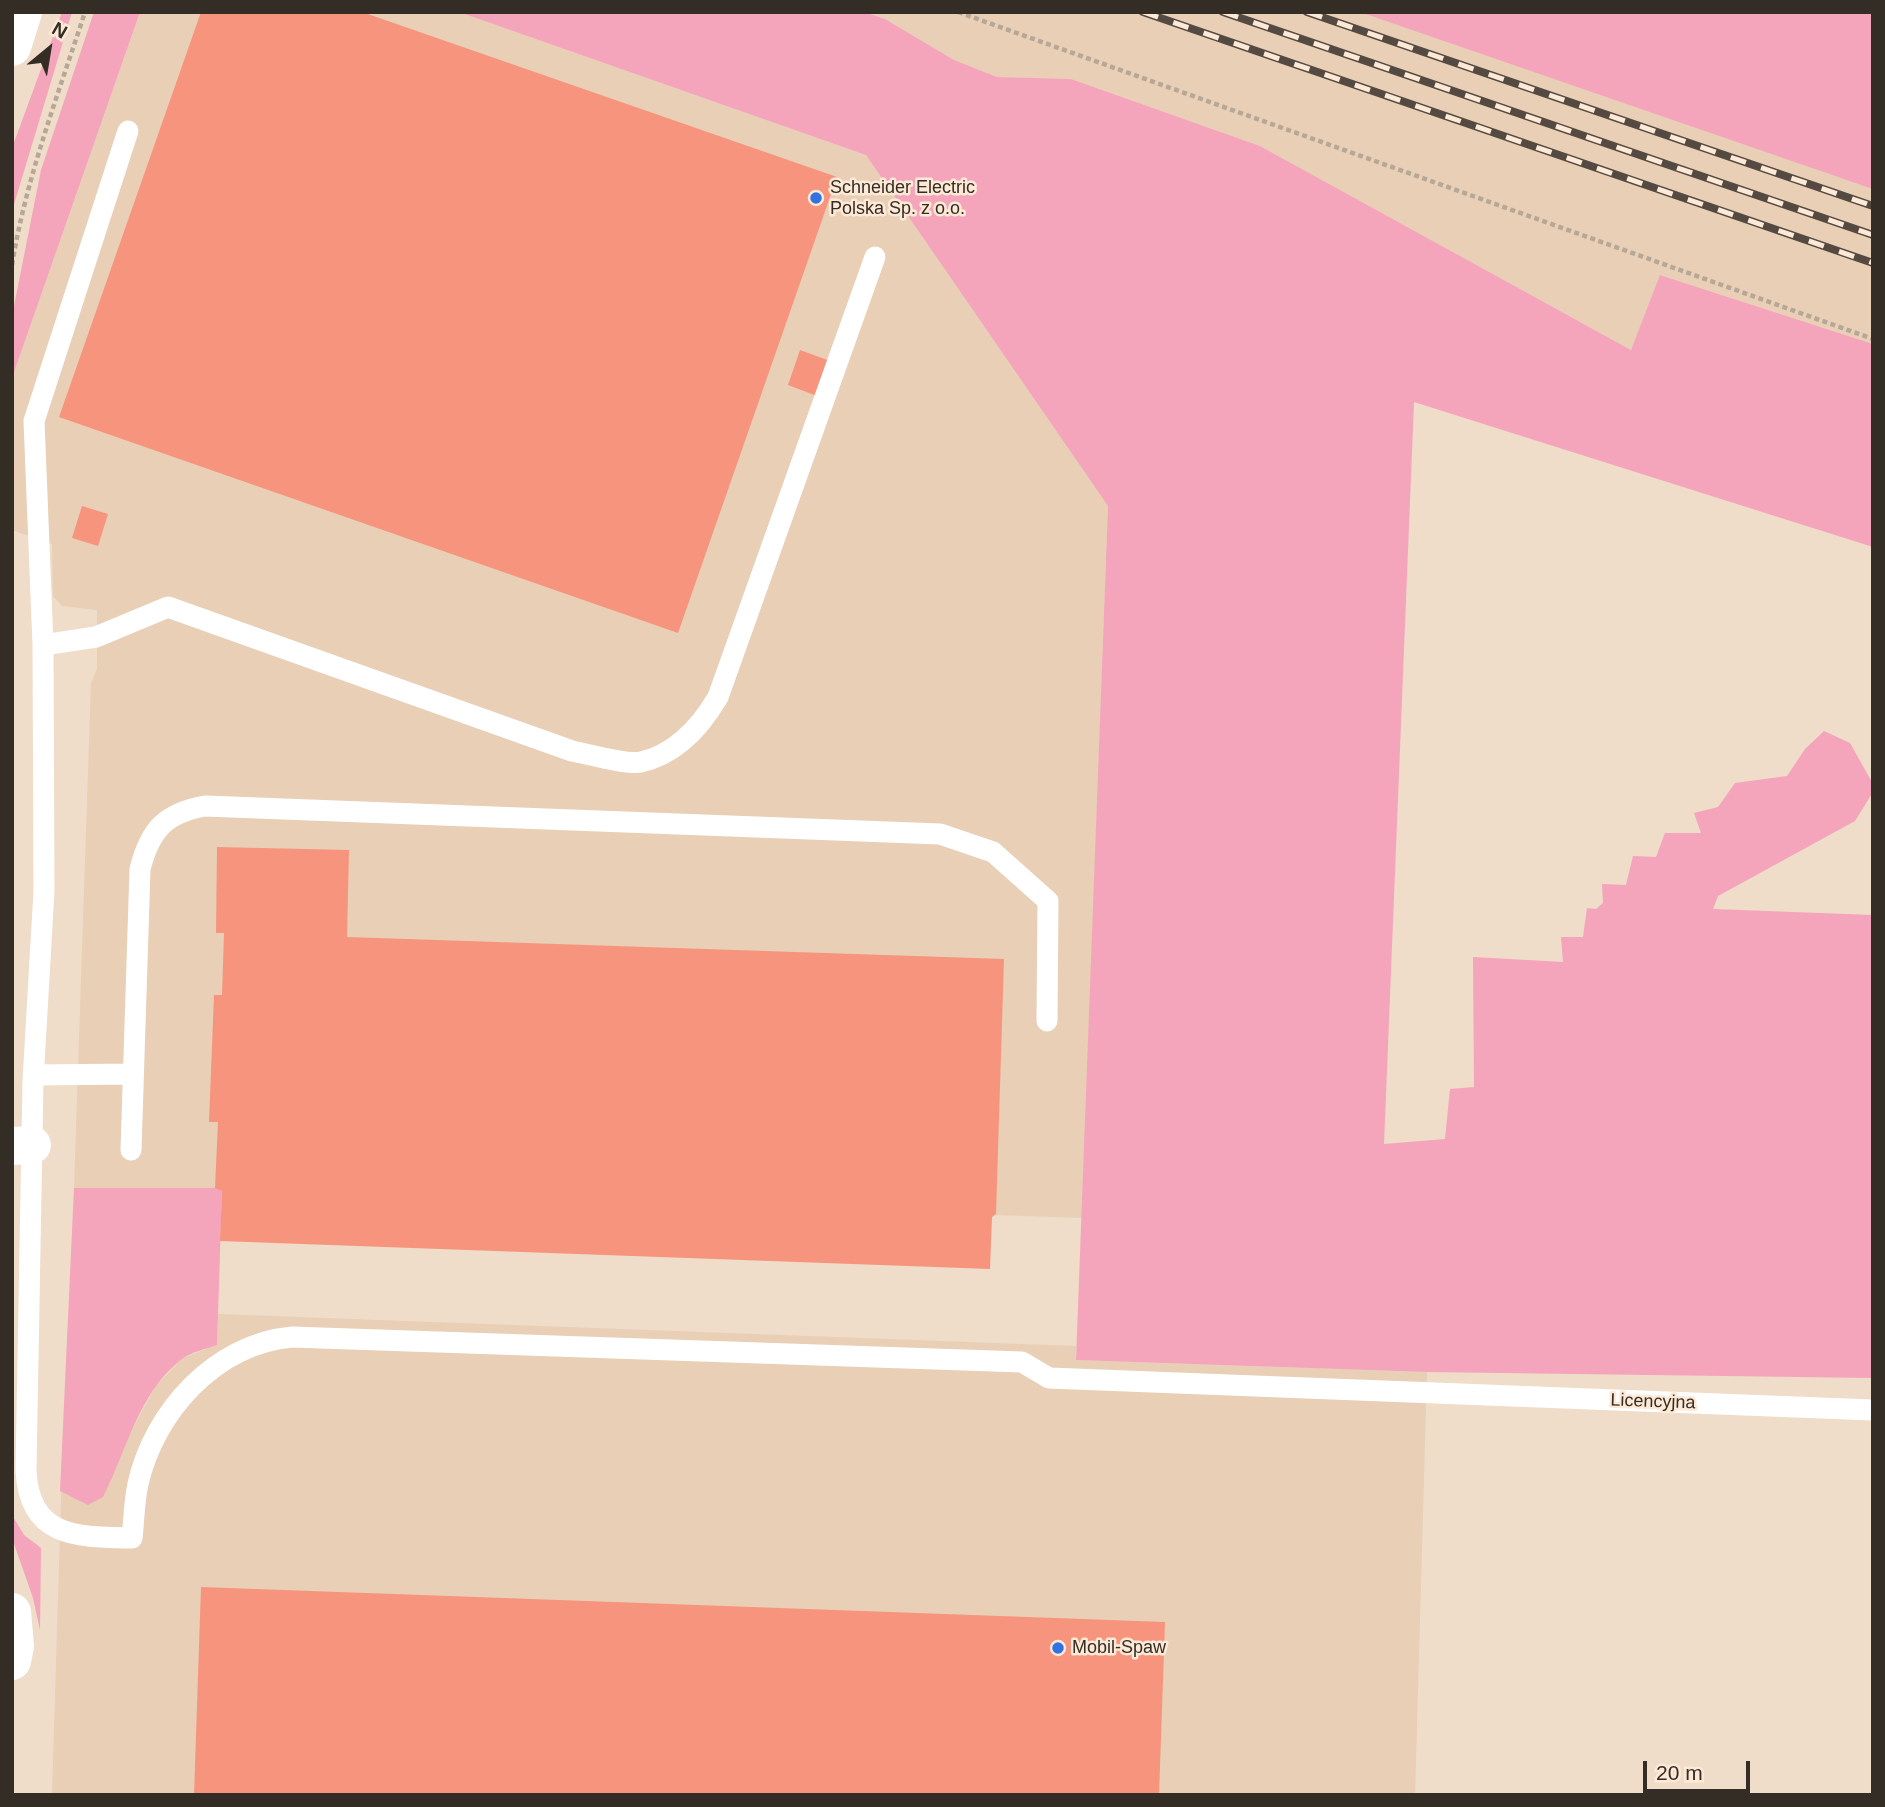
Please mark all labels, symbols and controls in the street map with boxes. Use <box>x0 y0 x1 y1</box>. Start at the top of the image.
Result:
north arrow <box>14 14 84 84</box>
text: N <box>49 18 71 43</box>
place label: Schneider Electric Polska Sp. z o.o. <box>830 177 975 220</box>
marker: Schneider Electric Polska Sp. z o.o. <box>808 190 824 206</box>
street label: Licencyjna <box>1610 1390 1696 1414</box>
place label: Mobil-Spaw <box>1072 1637 1166 1659</box>
marker: Mobil-Spaw <box>1050 1640 1066 1656</box>
scale bar <box>1647 1748 1754 1792</box>
text: 20 m <box>1656 1761 1703 1784</box>

